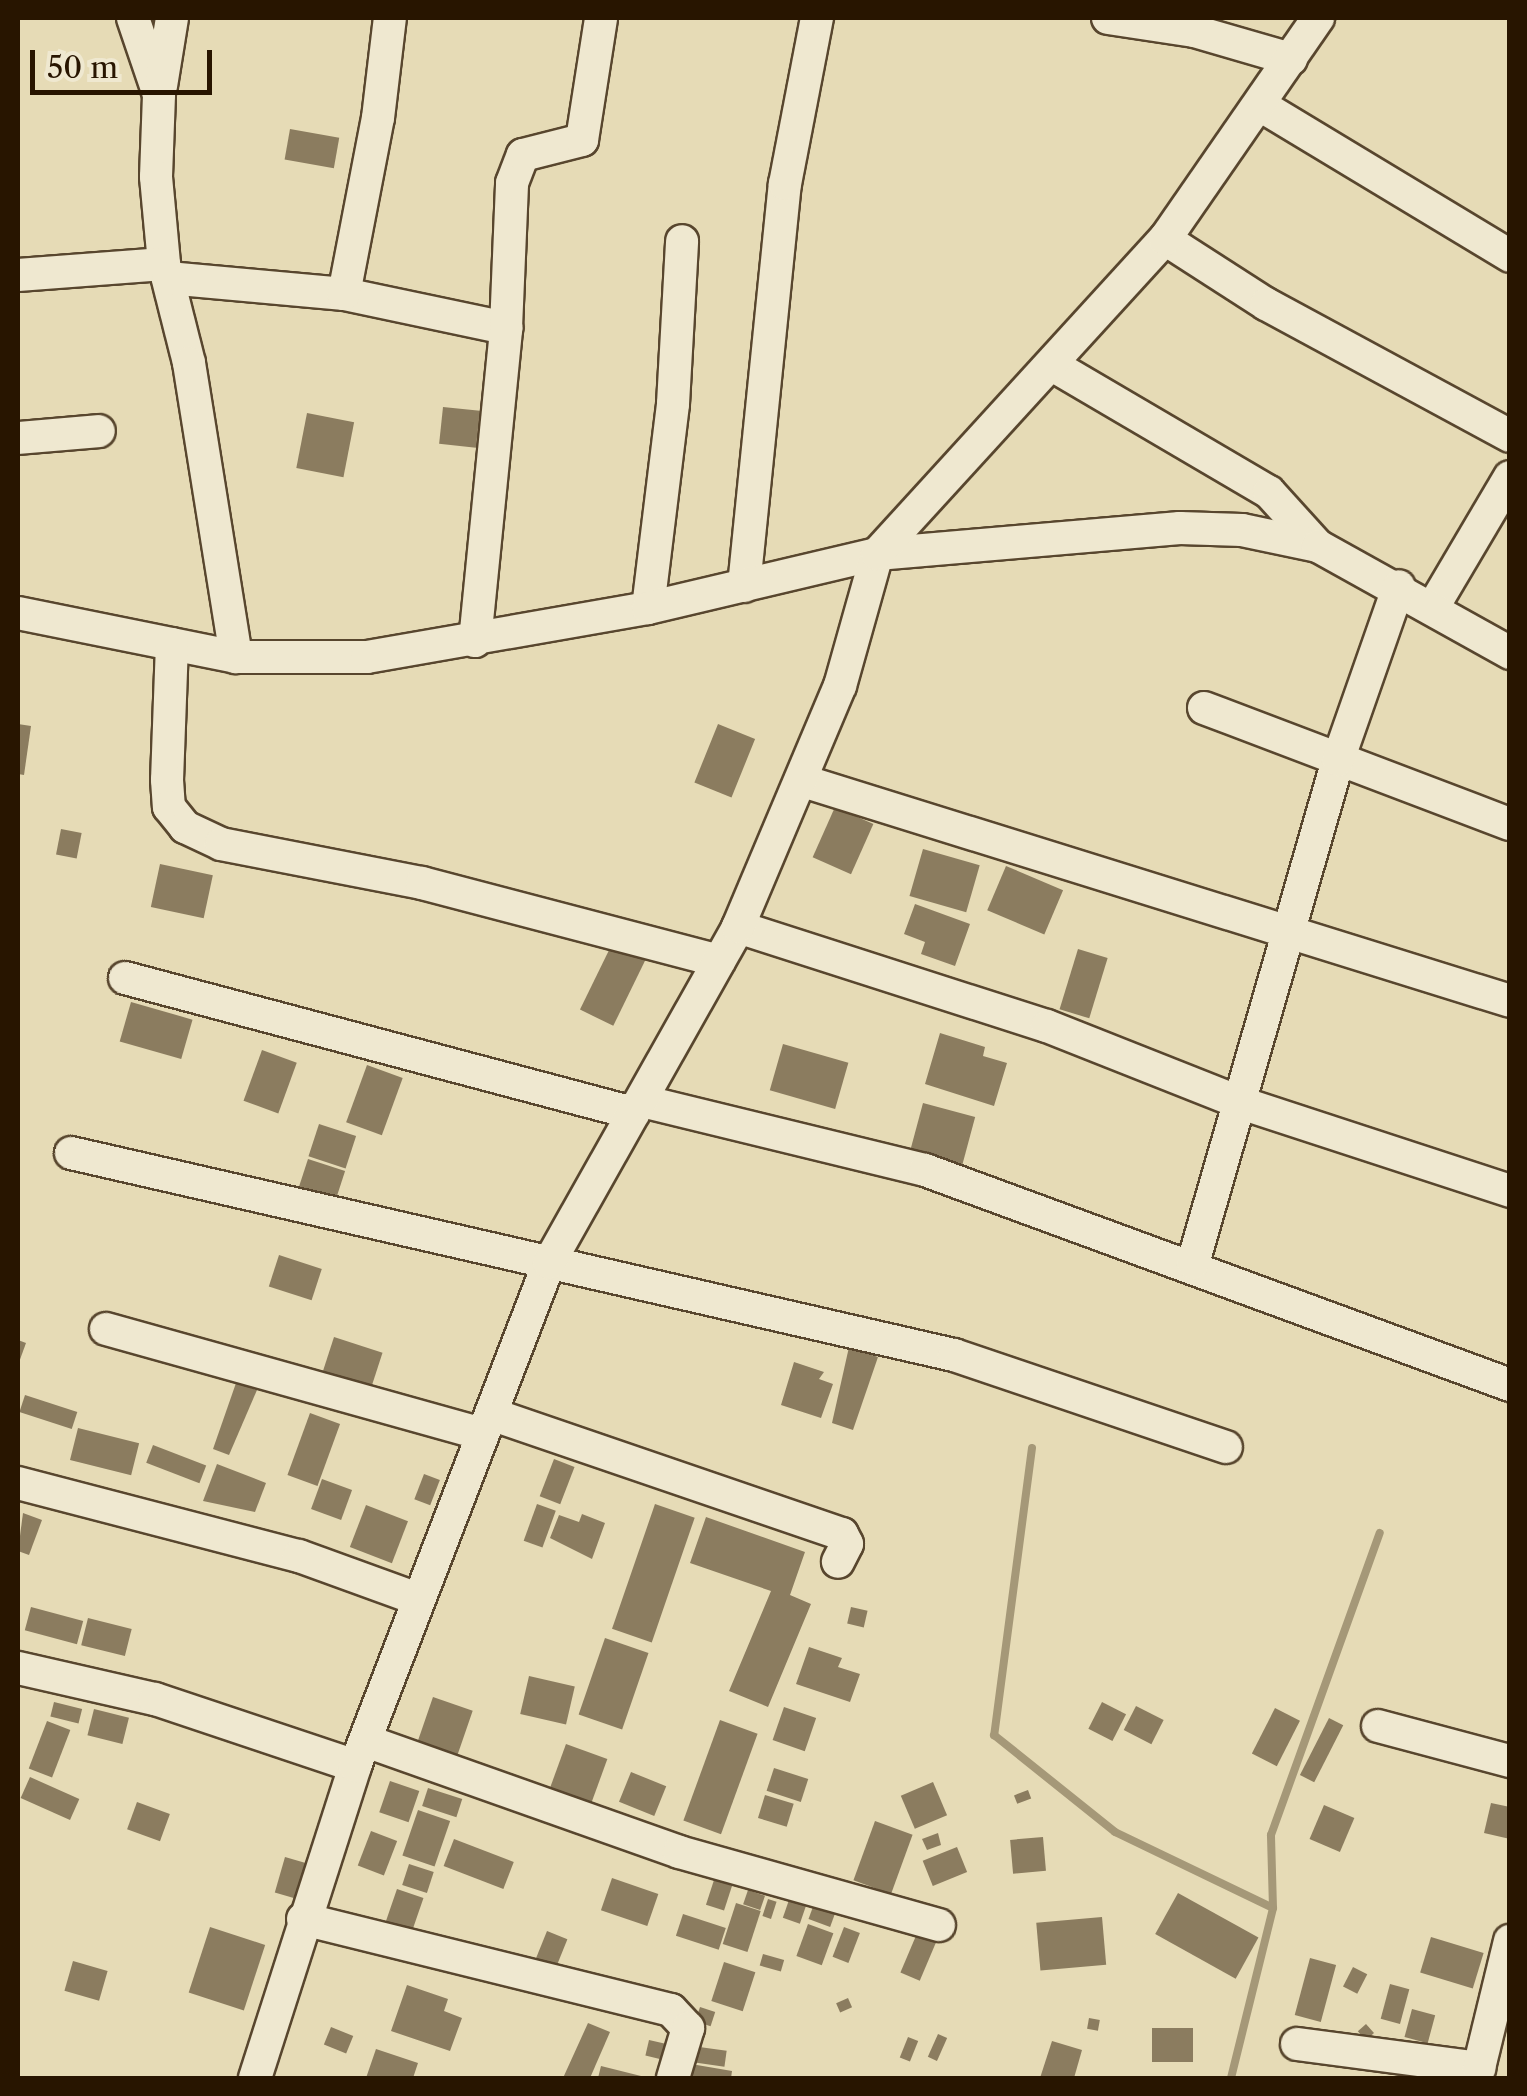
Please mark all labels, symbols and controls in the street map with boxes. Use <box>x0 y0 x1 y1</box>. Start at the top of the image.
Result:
scale bar <box>35 30 218 92</box>
text: 50 m <box>47 49 118 86</box>

